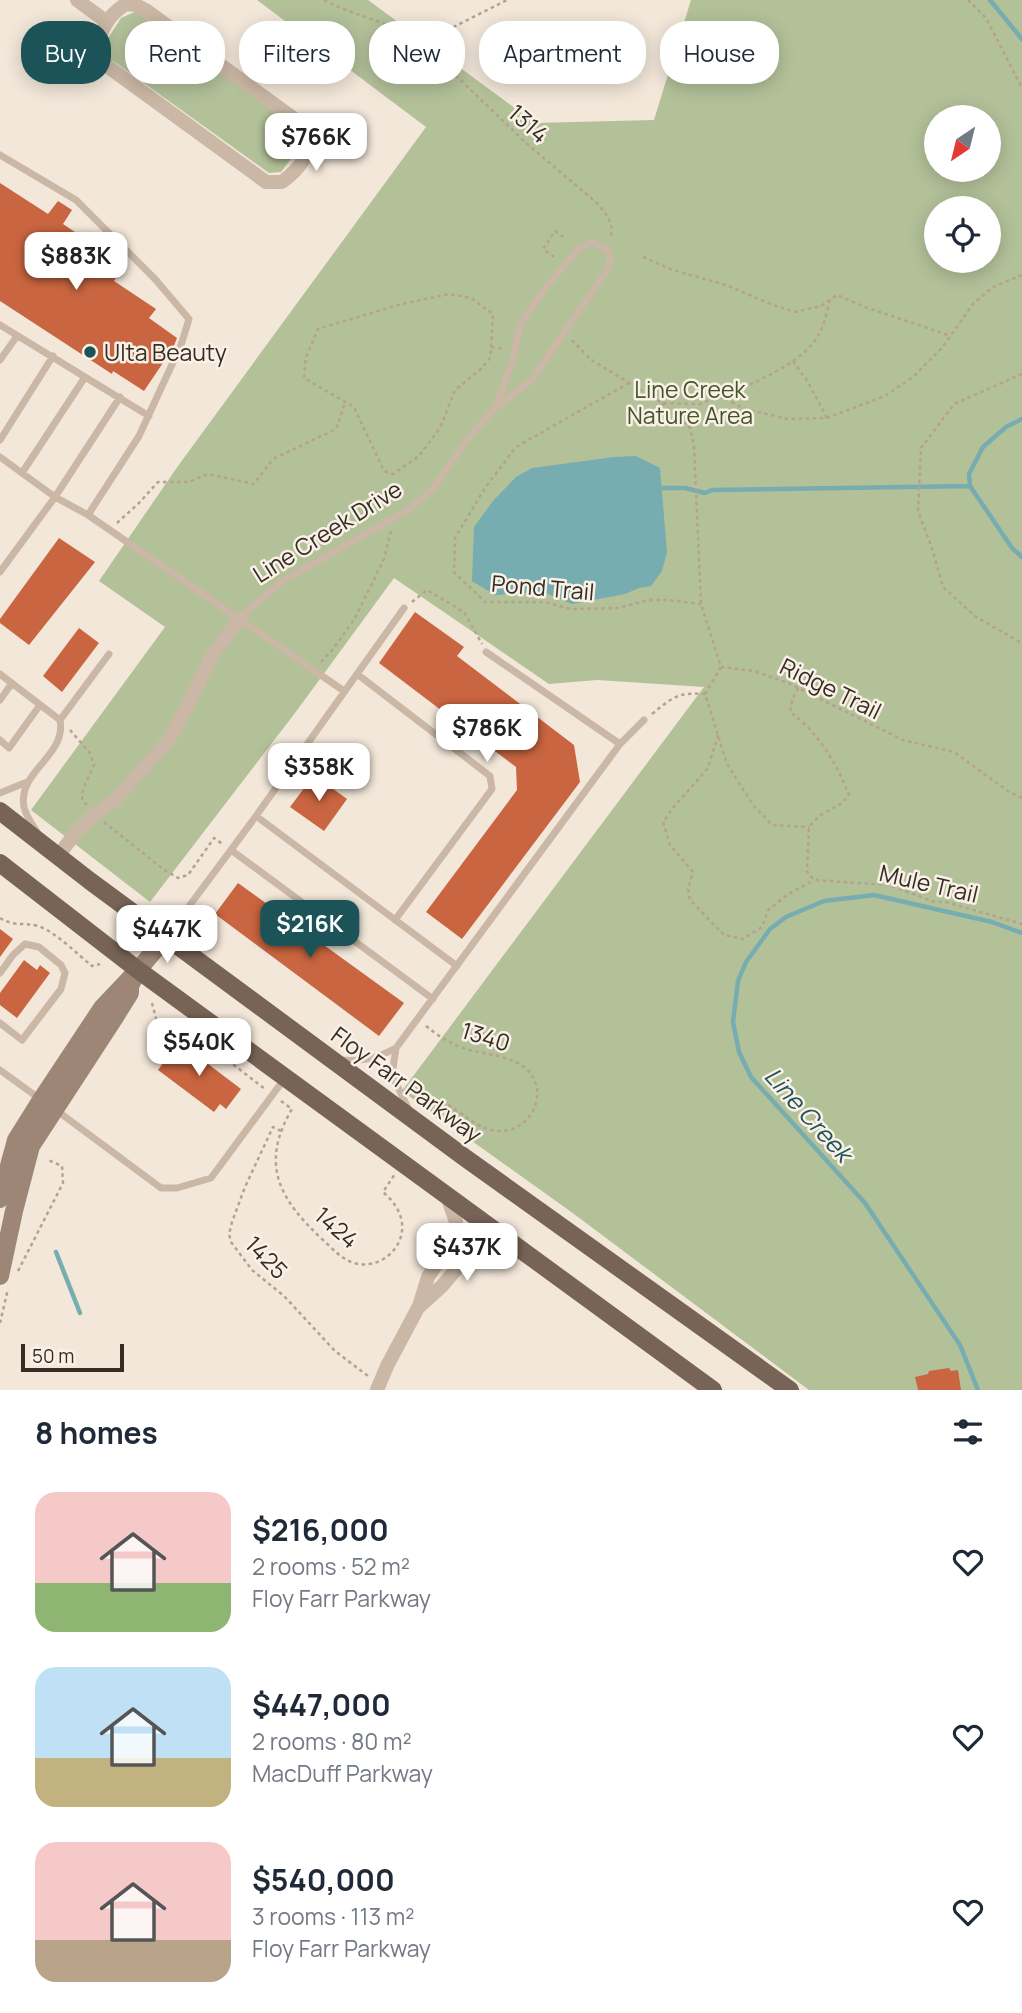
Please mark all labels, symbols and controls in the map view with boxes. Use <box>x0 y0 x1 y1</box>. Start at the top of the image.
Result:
chip: Buy <box>21 21 111 84</box>
chip: Rent <box>125 21 225 84</box>
chip: Filters <box>239 21 355 84</box>
chip: New <box>369 21 465 84</box>
chip: Apartment <box>479 21 646 84</box>
chip: House <box>660 21 779 84</box>
street label: 1314 <box>502 96 556 150</box>
north arrow <box>924 105 1001 182</box>
map controls <box>924 105 1001 273</box>
pin: $766K <box>267 114 365 173</box>
text: $766K <box>281 120 351 152</box>
button: locate <box>924 196 1001 273</box>
pin: $883K <box>27 232 125 292</box>
text: $883K <box>41 239 111 271</box>
place label: Ulta Beauty <box>104 336 227 368</box>
marker: Ulta Beauty <box>82 344 98 360</box>
park label: Line Creek Nature Area <box>627 373 753 431</box>
street label: Line Creek Drive <box>246 472 408 590</box>
street label: Pond Trail <box>490 567 596 607</box>
street label: Ridge Trail <box>775 650 887 726</box>
pin: $786K <box>438 704 536 764</box>
text: $786K <box>452 711 522 743</box>
pin: $358K <box>270 744 368 803</box>
text: $358K <box>284 750 354 782</box>
street label: Mule Trail <box>877 856 981 910</box>
pin: $216K <box>261 900 359 960</box>
pin: $447K <box>118 906 216 965</box>
text: $216K <box>276 907 344 939</box>
text: $447K <box>132 912 202 944</box>
street label: 1340 <box>458 1013 514 1059</box>
pin: $540K <box>150 1018 248 1078</box>
street label: Floy Farr Parkway <box>325 1018 489 1150</box>
text: $540K <box>163 1025 235 1057</box>
water label: Line Creek <box>758 1060 862 1171</box>
street label: 1424 <box>308 1199 366 1255</box>
pin: $437K <box>418 1224 516 1283</box>
street label: 1425 <box>238 1228 296 1286</box>
text: $437K <box>433 1230 501 1262</box>
scale bar <box>21 1341 124 1373</box>
text: 50 m <box>32 1343 74 1369</box>
text: 8 homes <box>35 1412 158 1453</box>
icon: filters <box>949 1413 987 1451</box>
text: $216,000 <box>252 1509 389 1550</box>
icon: home <box>91 1520 175 1604</box>
icon: heart <box>949 1543 987 1581</box>
text: 2 rooms · 52 m² <box>252 1550 410 1582</box>
text: Floy Farr Parkway <box>252 1582 431 1614</box>
text: $447,000 <box>252 1684 391 1725</box>
icon: home <box>91 1695 175 1779</box>
icon: heart <box>949 1718 987 1756</box>
text: 2 rooms · 80 m² <box>252 1725 412 1757</box>
text: MacDuff Parkway <box>252 1757 433 1789</box>
text: $540,000 <box>252 1859 395 1900</box>
icon: home <box>91 1870 175 1954</box>
icon: heart <box>949 1893 987 1931</box>
text: 3 rooms · 113 m² <box>252 1900 415 1932</box>
text: Floy Farr Parkway <box>252 1932 431 1964</box>

